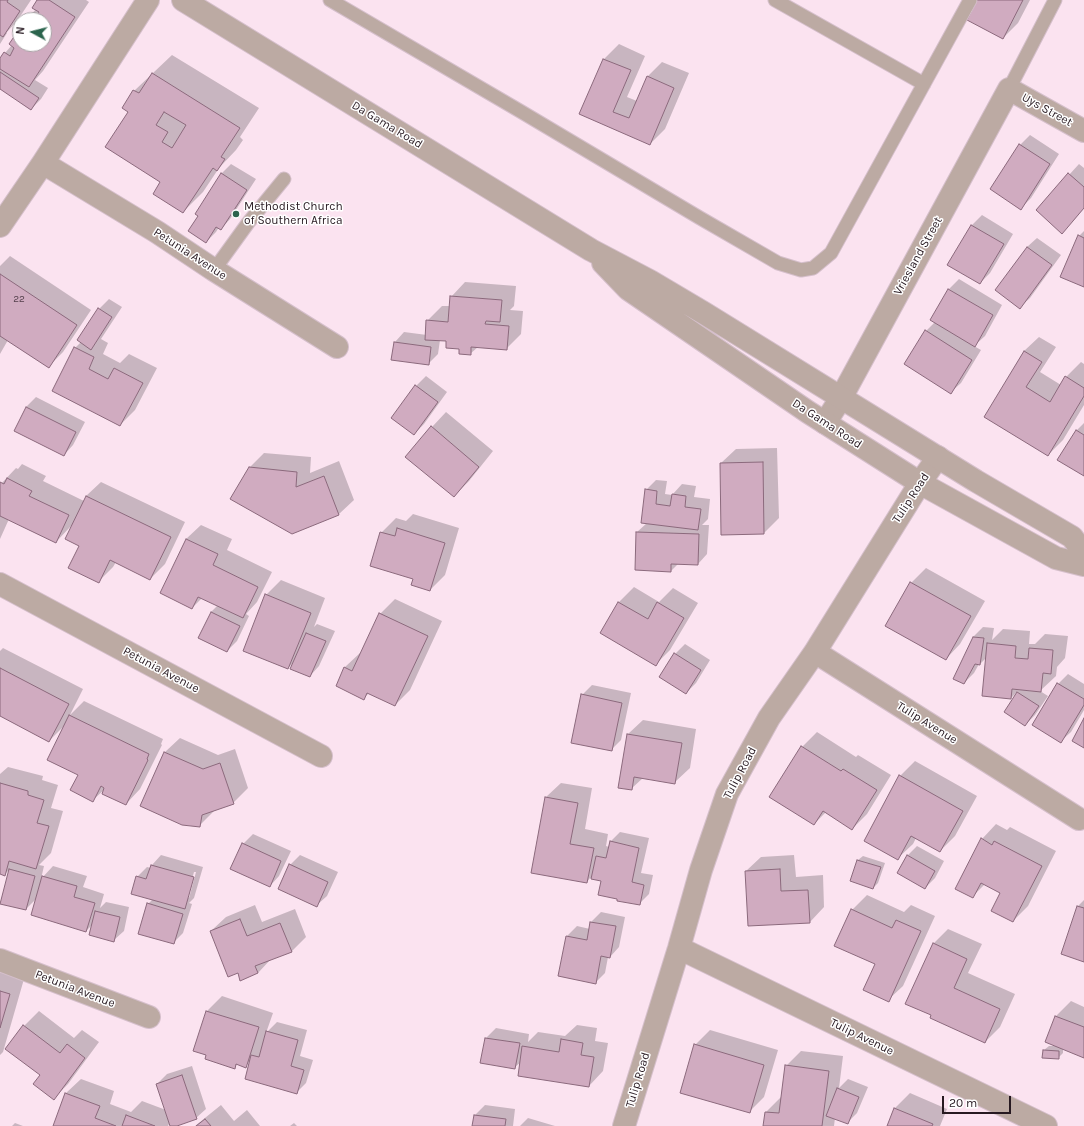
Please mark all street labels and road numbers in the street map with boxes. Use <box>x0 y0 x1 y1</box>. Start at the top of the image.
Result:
street label: Uys Street <box>1019 90 1075 130</box>
street label: Da Gama Road <box>349 98 425 152</box>
street label: Vriesland Street <box>891 214 945 298</box>
street label: Petunia Avenue <box>151 225 229 283</box>
street label: Da Gama Road <box>790 396 864 452</box>
street label: Tulip Road <box>889 470 933 526</box>
street label: Petunia Avenue <box>120 644 202 696</box>
street label: Tulip Avenue <box>894 699 960 747</box>
street label: Tulip Road <box>720 745 760 801</box>
street label: Petunia Avenue <box>33 967 117 1011</box>
street label: Tulip Avenue <box>828 1015 896 1059</box>
street label: Tulip Road <box>623 1051 653 1109</box>

